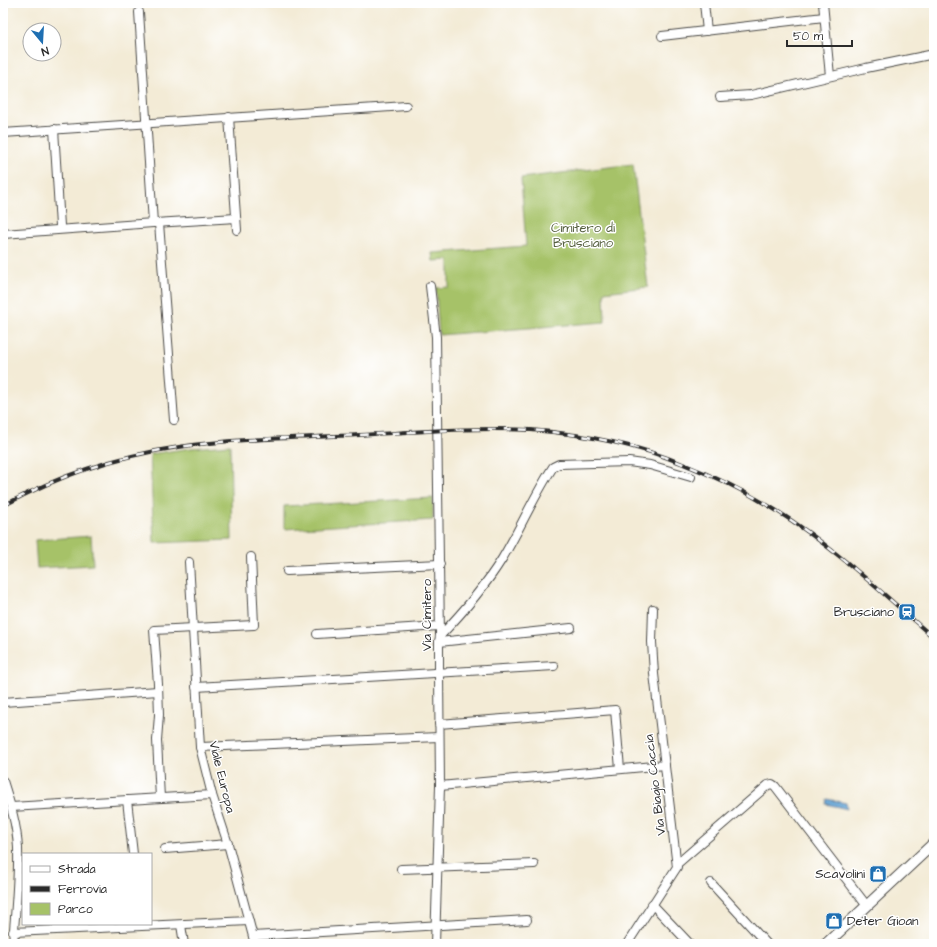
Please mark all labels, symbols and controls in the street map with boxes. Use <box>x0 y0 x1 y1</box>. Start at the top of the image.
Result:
north arrow <box>22 22 62 62</box>
scale bar <box>787 22 852 48</box>
text: 50 m <box>793 28 824 45</box>
text: N <box>39 43 51 59</box>
park label: Cimitero di Brusciano <box>551 219 615 252</box>
street label: Via Cimitero <box>418 578 436 651</box>
station icon: Brusciano <box>897 602 917 622</box>
place label: Brusciano <box>834 603 895 621</box>
street label: Via Biagio Caccia <box>640 733 671 837</box>
street label: Viale Europa <box>204 739 240 815</box>
legend <box>22 853 152 925</box>
text: Strada <box>58 861 96 878</box>
shop icon: Scavolini <box>868 864 888 884</box>
place label: Scavolini <box>815 865 865 883</box>
text: Ferrovia <box>58 881 107 898</box>
text: Parco <box>58 901 93 918</box>
shop icon: Deter Gioan <box>824 911 844 931</box>
place label: Deter Gioan <box>847 912 919 930</box>

